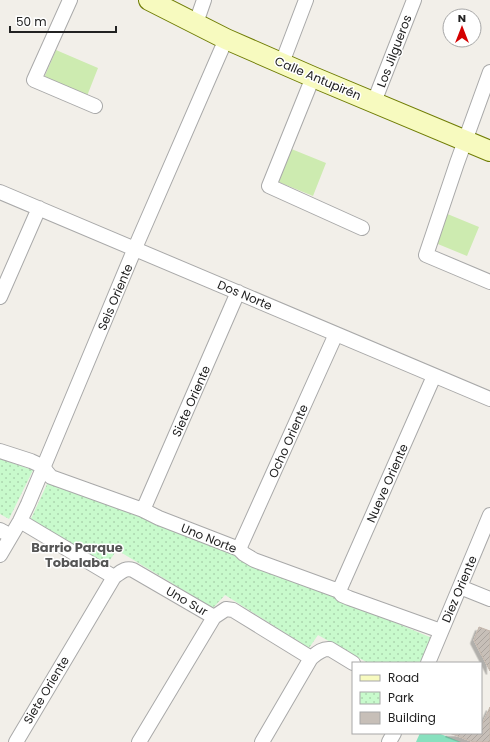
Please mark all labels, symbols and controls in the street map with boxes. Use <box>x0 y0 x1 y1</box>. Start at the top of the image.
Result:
scale bar <box>10 8 116 34</box>
north arrow <box>442 8 482 48</box>
text: N <box>458 10 466 26</box>
street label: Los Jilgueros <box>372 12 416 90</box>
text: 50 m <box>16 13 47 30</box>
street label: Calle Antupirén <box>272 52 364 104</box>
street label: Seis Oriente <box>93 261 137 333</box>
street label: Dos Norte <box>215 276 275 314</box>
street label: Siete Oriente <box>168 363 214 439</box>
street label: Ocho Oriente <box>264 401 312 481</box>
street label: Nueve Oriente <box>362 441 412 525</box>
street label: Uno Norte <box>178 519 240 557</box>
district label: Barrio Parque Tobalaba <box>31 538 123 572</box>
street label: Diez Oriente <box>437 553 481 625</box>
street label: Uno Sur <box>163 582 212 620</box>
street label: Siete Oriente <box>19 653 73 727</box>
legend <box>352 662 482 734</box>
text: Road <box>388 669 419 686</box>
text: Park <box>388 689 415 706</box>
text: Building <box>388 709 436 726</box>

